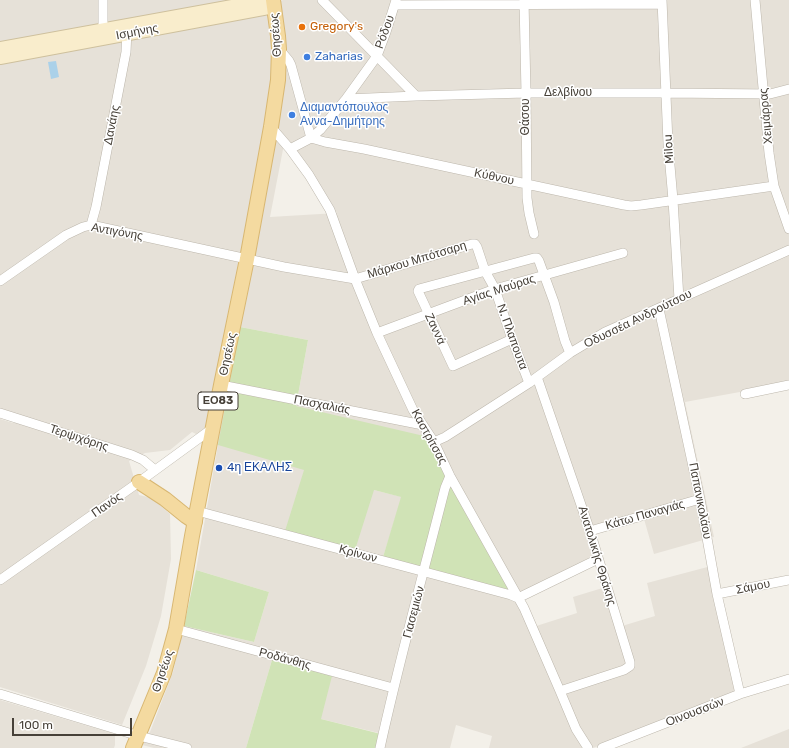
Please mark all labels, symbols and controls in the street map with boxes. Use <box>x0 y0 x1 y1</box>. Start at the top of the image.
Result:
street label: Θησέως <box>267 13 285 57</box>
street label: Ρόδου <box>372 13 398 51</box>
place label: Gregory's <box>310 20 363 34</box>
street label: Ισμήνης <box>115 21 159 43</box>
marker: Gregory's <box>297 22 307 32</box>
place label: Zaharias <box>315 50 363 64</box>
marker: Zaharias <box>302 52 312 62</box>
street label: Δελβίνου <box>544 86 592 100</box>
street label: Χειμάρρας <box>756 87 776 145</box>
street label: Θάσου <box>519 99 533 135</box>
place label: Διαμαντόπουλος Αννα-Δημήτρης <box>300 101 388 129</box>
street label: Δανάης <box>101 104 123 146</box>
marker: Διαμαντόπουλος Αννα-Δημήτρης <box>287 110 297 120</box>
street label: Milou <box>661 134 677 164</box>
street label: Κύθνου <box>473 166 515 188</box>
street label: Αντιγόνης <box>90 220 144 244</box>
street label: Μάρκου Μπότσαρη <box>366 238 468 282</box>
street label: Αγίας Μαύρας <box>461 272 537 308</box>
street label: Οδυσσέα Ανδρούτσου <box>582 287 694 351</box>
street label: Ν. Πλαπουτα <box>493 302 531 372</box>
street label: Ζαννά <box>421 311 449 347</box>
street label: Θησέως <box>216 331 240 377</box>
road number: ΕΟ83 <box>198 392 238 410</box>
street label: Πασχαλιάς <box>292 392 352 418</box>
street label: Καστρίτσας <box>408 407 450 467</box>
street label: Τερψιχόρης <box>48 422 110 454</box>
place label: 4η ΕΚΑΛΗΣ <box>227 461 292 475</box>
street label: Παπανικολάου <box>686 462 714 540</box>
marker: 4η ΕΚΑΛΗΣ <box>214 463 224 473</box>
street label: Πανός <box>89 489 125 521</box>
street label: Κάτω Παναγιάς <box>604 497 686 533</box>
street label: Ανατολικής Θράκης <box>575 504 619 608</box>
street label: Κρίνων <box>337 542 379 566</box>
street label: Σάμου <box>735 577 771 597</box>
street label: Γιασεμιών <box>400 584 428 640</box>
street label: Ροδάνθης <box>257 645 313 673</box>
street label: Θησέως <box>149 648 177 694</box>
street label: Οινουσσών <box>664 694 726 730</box>
scale bar <box>14 710 134 736</box>
text: 100 m <box>19 718 53 732</box>

